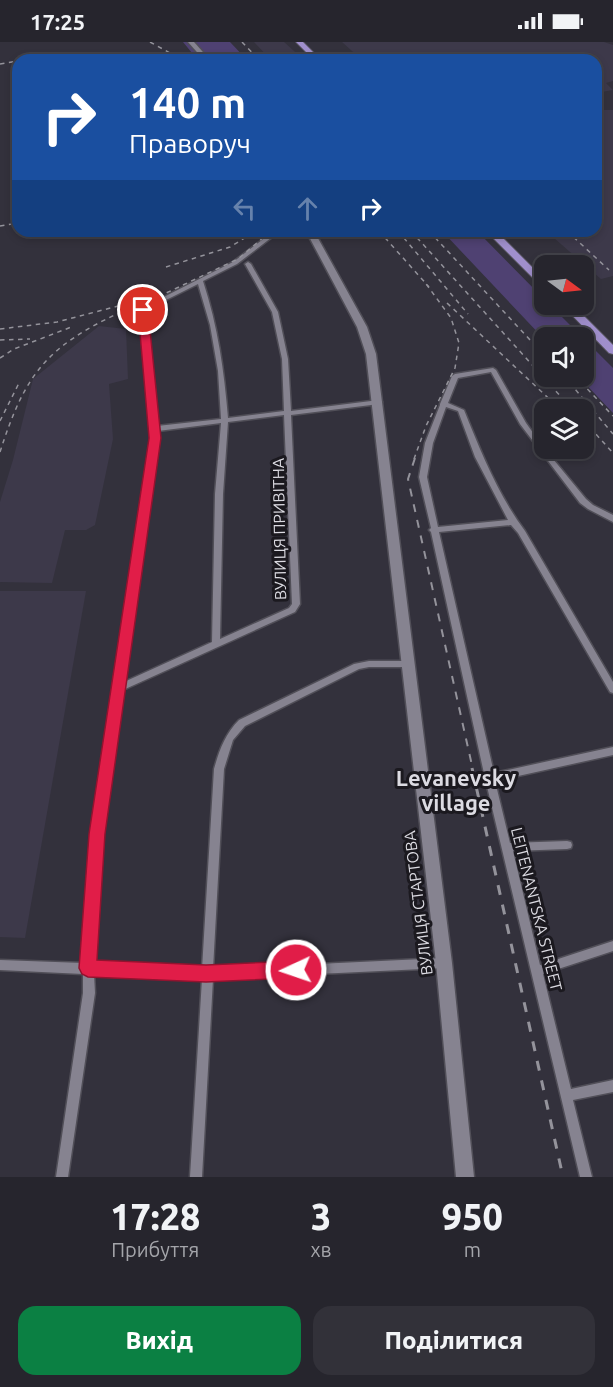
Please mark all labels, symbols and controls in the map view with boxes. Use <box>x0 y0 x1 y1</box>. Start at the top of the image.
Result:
text: 17:25 <box>30 9 85 34</box>
icon: right <box>30 78 108 156</box>
text: 140 m <box>129 79 246 126</box>
text: Праворуч <box>129 128 251 158</box>
icon: left <box>228 192 261 225</box>
icon: ahead <box>291 192 324 225</box>
icon: right <box>354 192 387 225</box>
north arrow <box>534 255 594 315</box>
map controls <box>534 255 594 459</box>
pin <box>117 284 168 335</box>
icon: arrive <box>126 293 159 326</box>
button: sound <box>534 327 594 387</box>
button: layers <box>534 399 594 459</box>
street label: ВУЛИЦЯ ПРИВІТНА <box>269 457 289 600</box>
district label: Levanevsky village <box>396 765 517 815</box>
street label: LEITENANTSKA STREET <box>508 825 566 993</box>
street label: ВУЛИЦЯ СТАРТОВА <box>400 829 436 976</box>
position arrow <box>264 938 328 1002</box>
text: 17:28 <box>110 1196 200 1237</box>
text: 3 <box>311 1196 331 1237</box>
text: 950 <box>442 1196 503 1237</box>
text: Прибуття <box>111 1238 199 1261</box>
text: хв <box>310 1238 332 1261</box>
text: m <box>464 1238 481 1261</box>
button: Вихід <box>18 1306 301 1375</box>
button: Поділитися <box>313 1306 595 1375</box>

